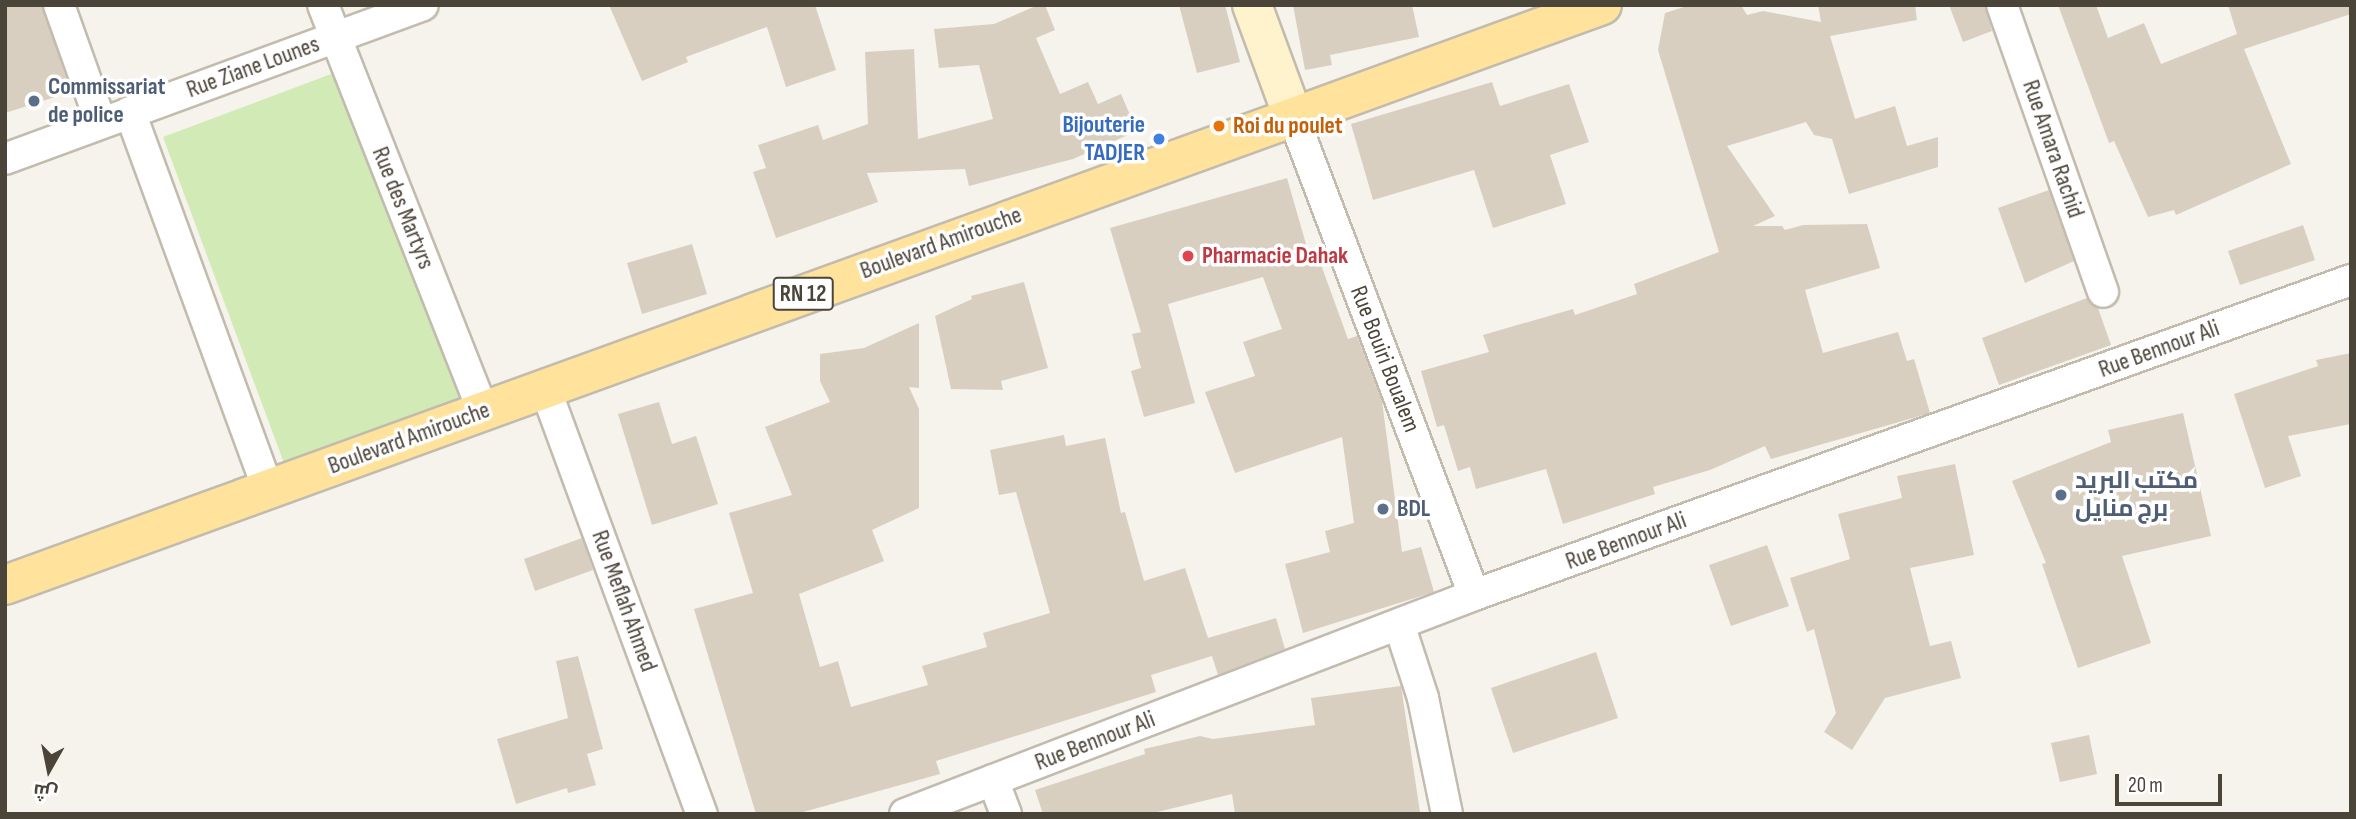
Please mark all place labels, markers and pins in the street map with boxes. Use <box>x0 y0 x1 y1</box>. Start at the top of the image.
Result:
place label: Commissariat de police <box>48 73 165 129</box>
marker: Commissariat de police <box>26 93 42 109</box>
place label: Bijouterie TADJER <box>1062 111 1145 167</box>
place label: Roi du poulet <box>1233 112 1343 140</box>
marker: Roi du poulet <box>1211 118 1227 134</box>
marker: Bijouterie TADJER <box>1151 131 1167 147</box>
place label: Pharmacie Dahak <box>1202 242 1348 270</box>
marker: Pharmacie Dahak <box>1180 248 1196 264</box>
place label: مكتب البريد برج منايل <box>2075 467 2198 523</box>
marker: مكتب البريد برج منايل <box>2053 487 2069 503</box>
place label: BDL <box>1397 495 1430 523</box>
marker: BDL <box>1375 501 1391 517</box>

